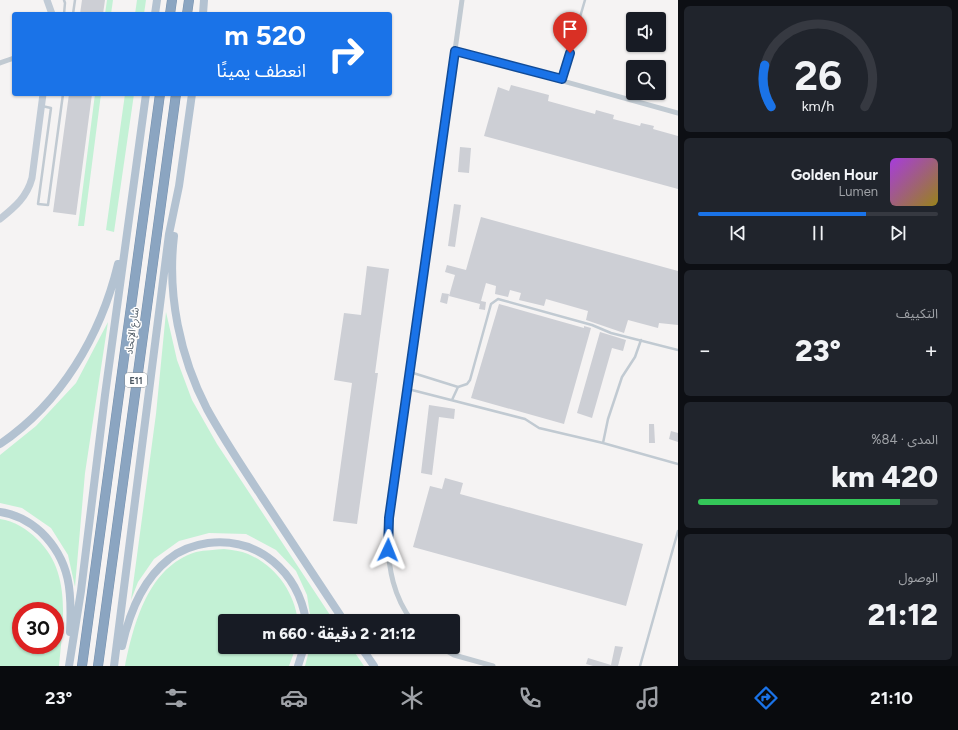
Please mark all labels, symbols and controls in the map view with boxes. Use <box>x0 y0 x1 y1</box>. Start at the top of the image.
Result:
pin <box>553 12 587 53</box>
map controls <box>626 12 666 100</box>
button: sound <box>626 12 666 52</box>
text: 520 m <box>224 18 306 52</box>
icon: arrive <box>559 18 581 40</box>
icon: right <box>320 28 372 80</box>
text: 26 <box>794 50 842 100</box>
text: انعطف يمينًا <box>217 60 306 82</box>
button: search <box>626 60 666 100</box>
text: km/h <box>802 97 834 115</box>
text: Golden Hour <box>791 166 878 184</box>
text: Lumen <box>839 184 878 199</box>
icon: previous <box>727 222 749 244</box>
icon: pause <box>807 222 829 244</box>
icon: next <box>887 222 909 244</box>
text: التكييف <box>896 306 938 321</box>
street label: شارع الإتحاد <box>122 307 143 355</box>
text: 23° <box>795 332 841 369</box>
text: − <box>698 337 712 364</box>
text: + <box>924 337 938 364</box>
road number: E11 <box>125 373 147 387</box>
text: المدى · 84% <box>871 432 938 447</box>
text: 420 km <box>831 458 938 495</box>
position arrow <box>367 529 409 571</box>
text: الوصول <box>898 570 938 585</box>
text: 21:12 <box>867 596 938 633</box>
speed limit sign: 30 <box>12 602 64 654</box>
text: 21:12 · 2 دقيقة · 660 m <box>263 625 415 643</box>
icon: filters <box>162 684 190 712</box>
icon: car <box>280 684 308 712</box>
icon: climate <box>398 684 426 712</box>
icon: phone <box>516 684 544 712</box>
icon: music <box>634 684 662 712</box>
icon: directions <box>752 684 780 712</box>
text: 23° <box>45 687 72 709</box>
text: 21:10 <box>870 687 913 709</box>

